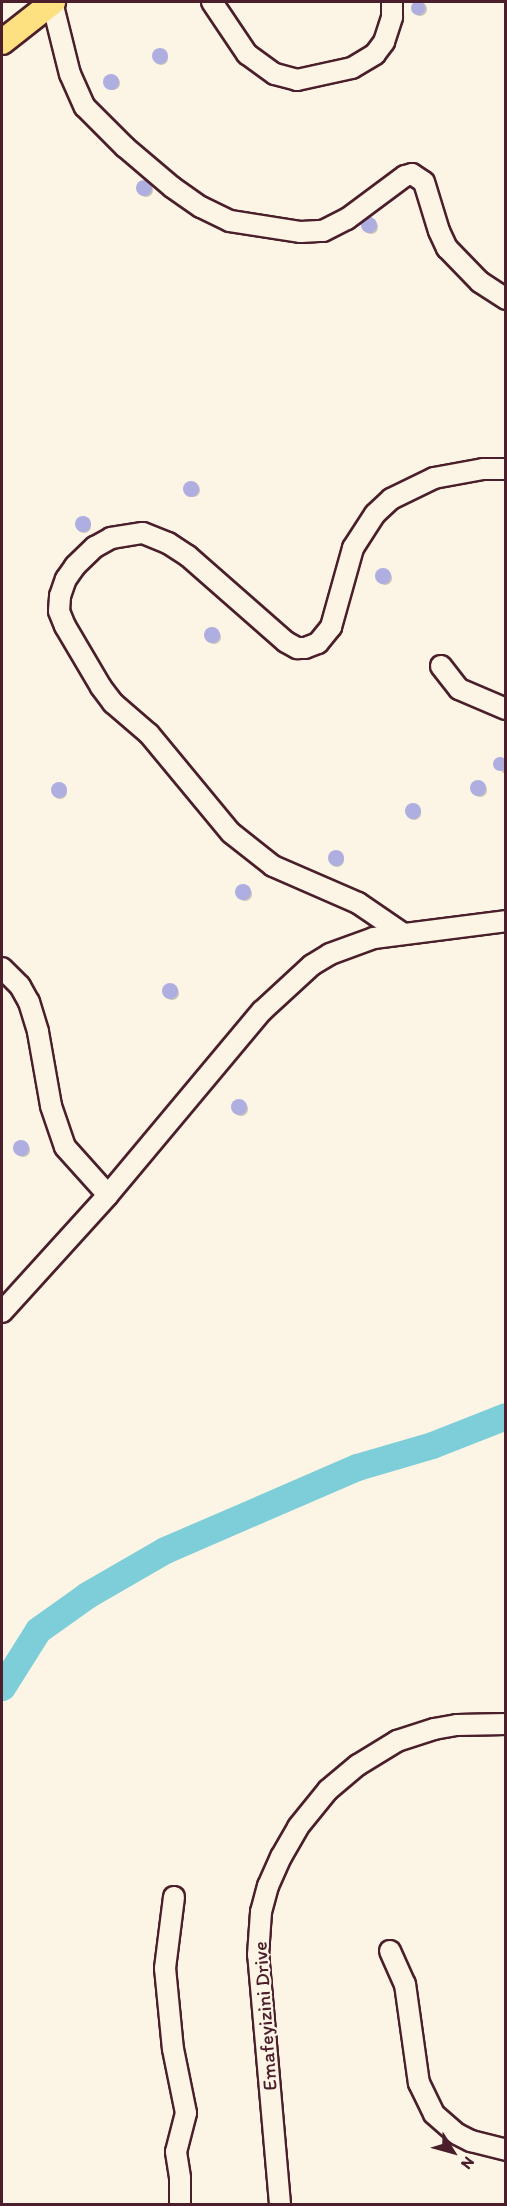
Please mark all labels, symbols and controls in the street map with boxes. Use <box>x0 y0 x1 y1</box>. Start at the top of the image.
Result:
street label: Emafeyizini Drive <box>248 1941 282 2091</box>
north arrow <box>423 2122 483 2182</box>
text: N <box>457 2153 479 2173</box>

